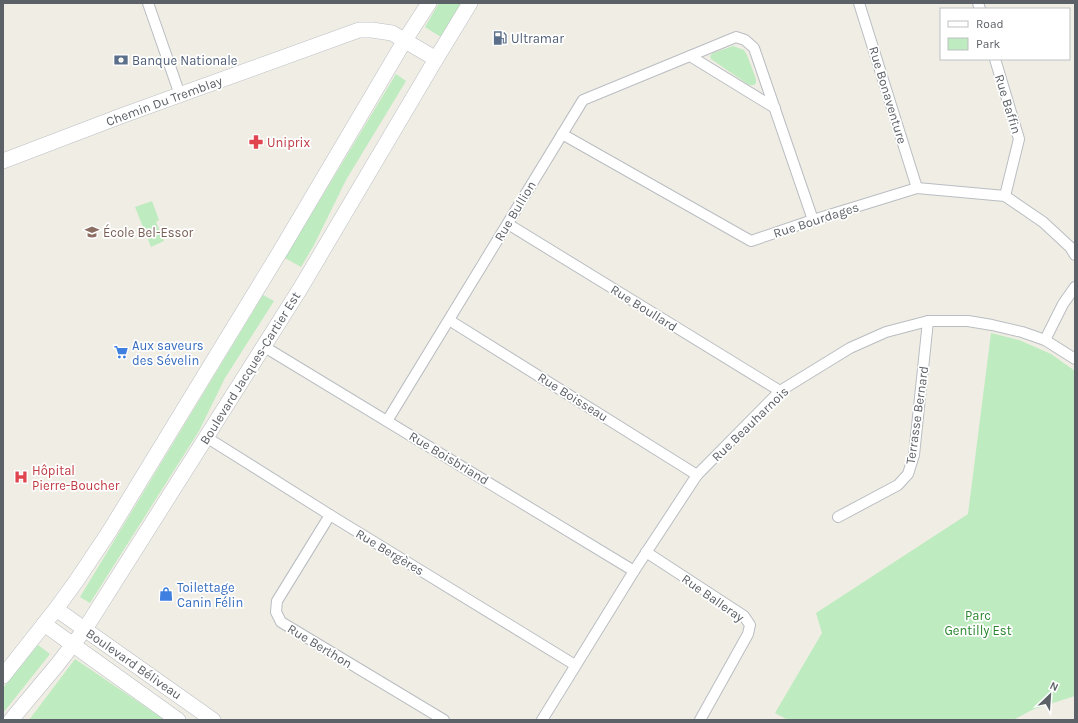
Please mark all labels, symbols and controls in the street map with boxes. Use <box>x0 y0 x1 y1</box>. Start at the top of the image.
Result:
legend <box>940 8 1070 60</box>
text: Road <box>976 17 1004 31</box>
fuel station icon: Ultramar <box>492 30 508 46</box>
place label: Ultramar <box>511 31 564 46</box>
text: Park <box>976 37 1001 51</box>
street label: Rue Bonaventure <box>866 45 910 146</box>
bank icon: Banque Nationale <box>113 52 129 68</box>
place label: Banque Nationale <box>132 53 238 69</box>
street label: Rue Baffin <box>992 72 1024 136</box>
street label: Chemin Du Tremblay <box>104 73 224 129</box>
pharmacy icon: Uniprix <box>248 134 264 150</box>
place label: Uniprix <box>267 135 310 150</box>
street label: Rue Bullion <box>491 178 539 244</box>
street label: Rue Bourdages <box>771 199 861 241</box>
place label: École Bel-Essor <box>103 223 194 240</box>
school or university icon: École Bel-Essor <box>84 224 100 240</box>
street label: Rue Boullard <box>608 282 680 334</box>
street label: Boulevard Jacques-Cartier Est <box>197 289 304 448</box>
place label: Aux saveurs des Sévelin <box>132 338 204 368</box>
supermarket icon: Aux saveurs des Sévelin <box>113 344 129 360</box>
street label: Terrasse Bernard <box>903 365 931 465</box>
street label: Rue Boisseau <box>535 369 611 425</box>
street label: Rue Beauharnois <box>709 384 792 464</box>
street label: Rue Boisbriand <box>406 428 492 488</box>
place label: Hôpital Pierre-Boucher <box>32 463 120 493</box>
hospital icon: Hôpital Pierre-Boucher <box>13 469 29 485</box>
street label: Rue Bergères <box>353 526 427 578</box>
street label: Rue Balleray <box>679 571 747 625</box>
place label: Toilettage Canin Félin <box>177 580 243 610</box>
shop icon: Toilettage Canin Félin <box>158 586 174 602</box>
park label: Parc Gentilly Est <box>944 608 1012 638</box>
street label: Rue Berthon <box>285 621 355 671</box>
street label: Boulevard Béliveau <box>83 625 185 703</box>
north arrow <box>1030 675 1070 715</box>
text: N <box>1048 679 1060 694</box>

